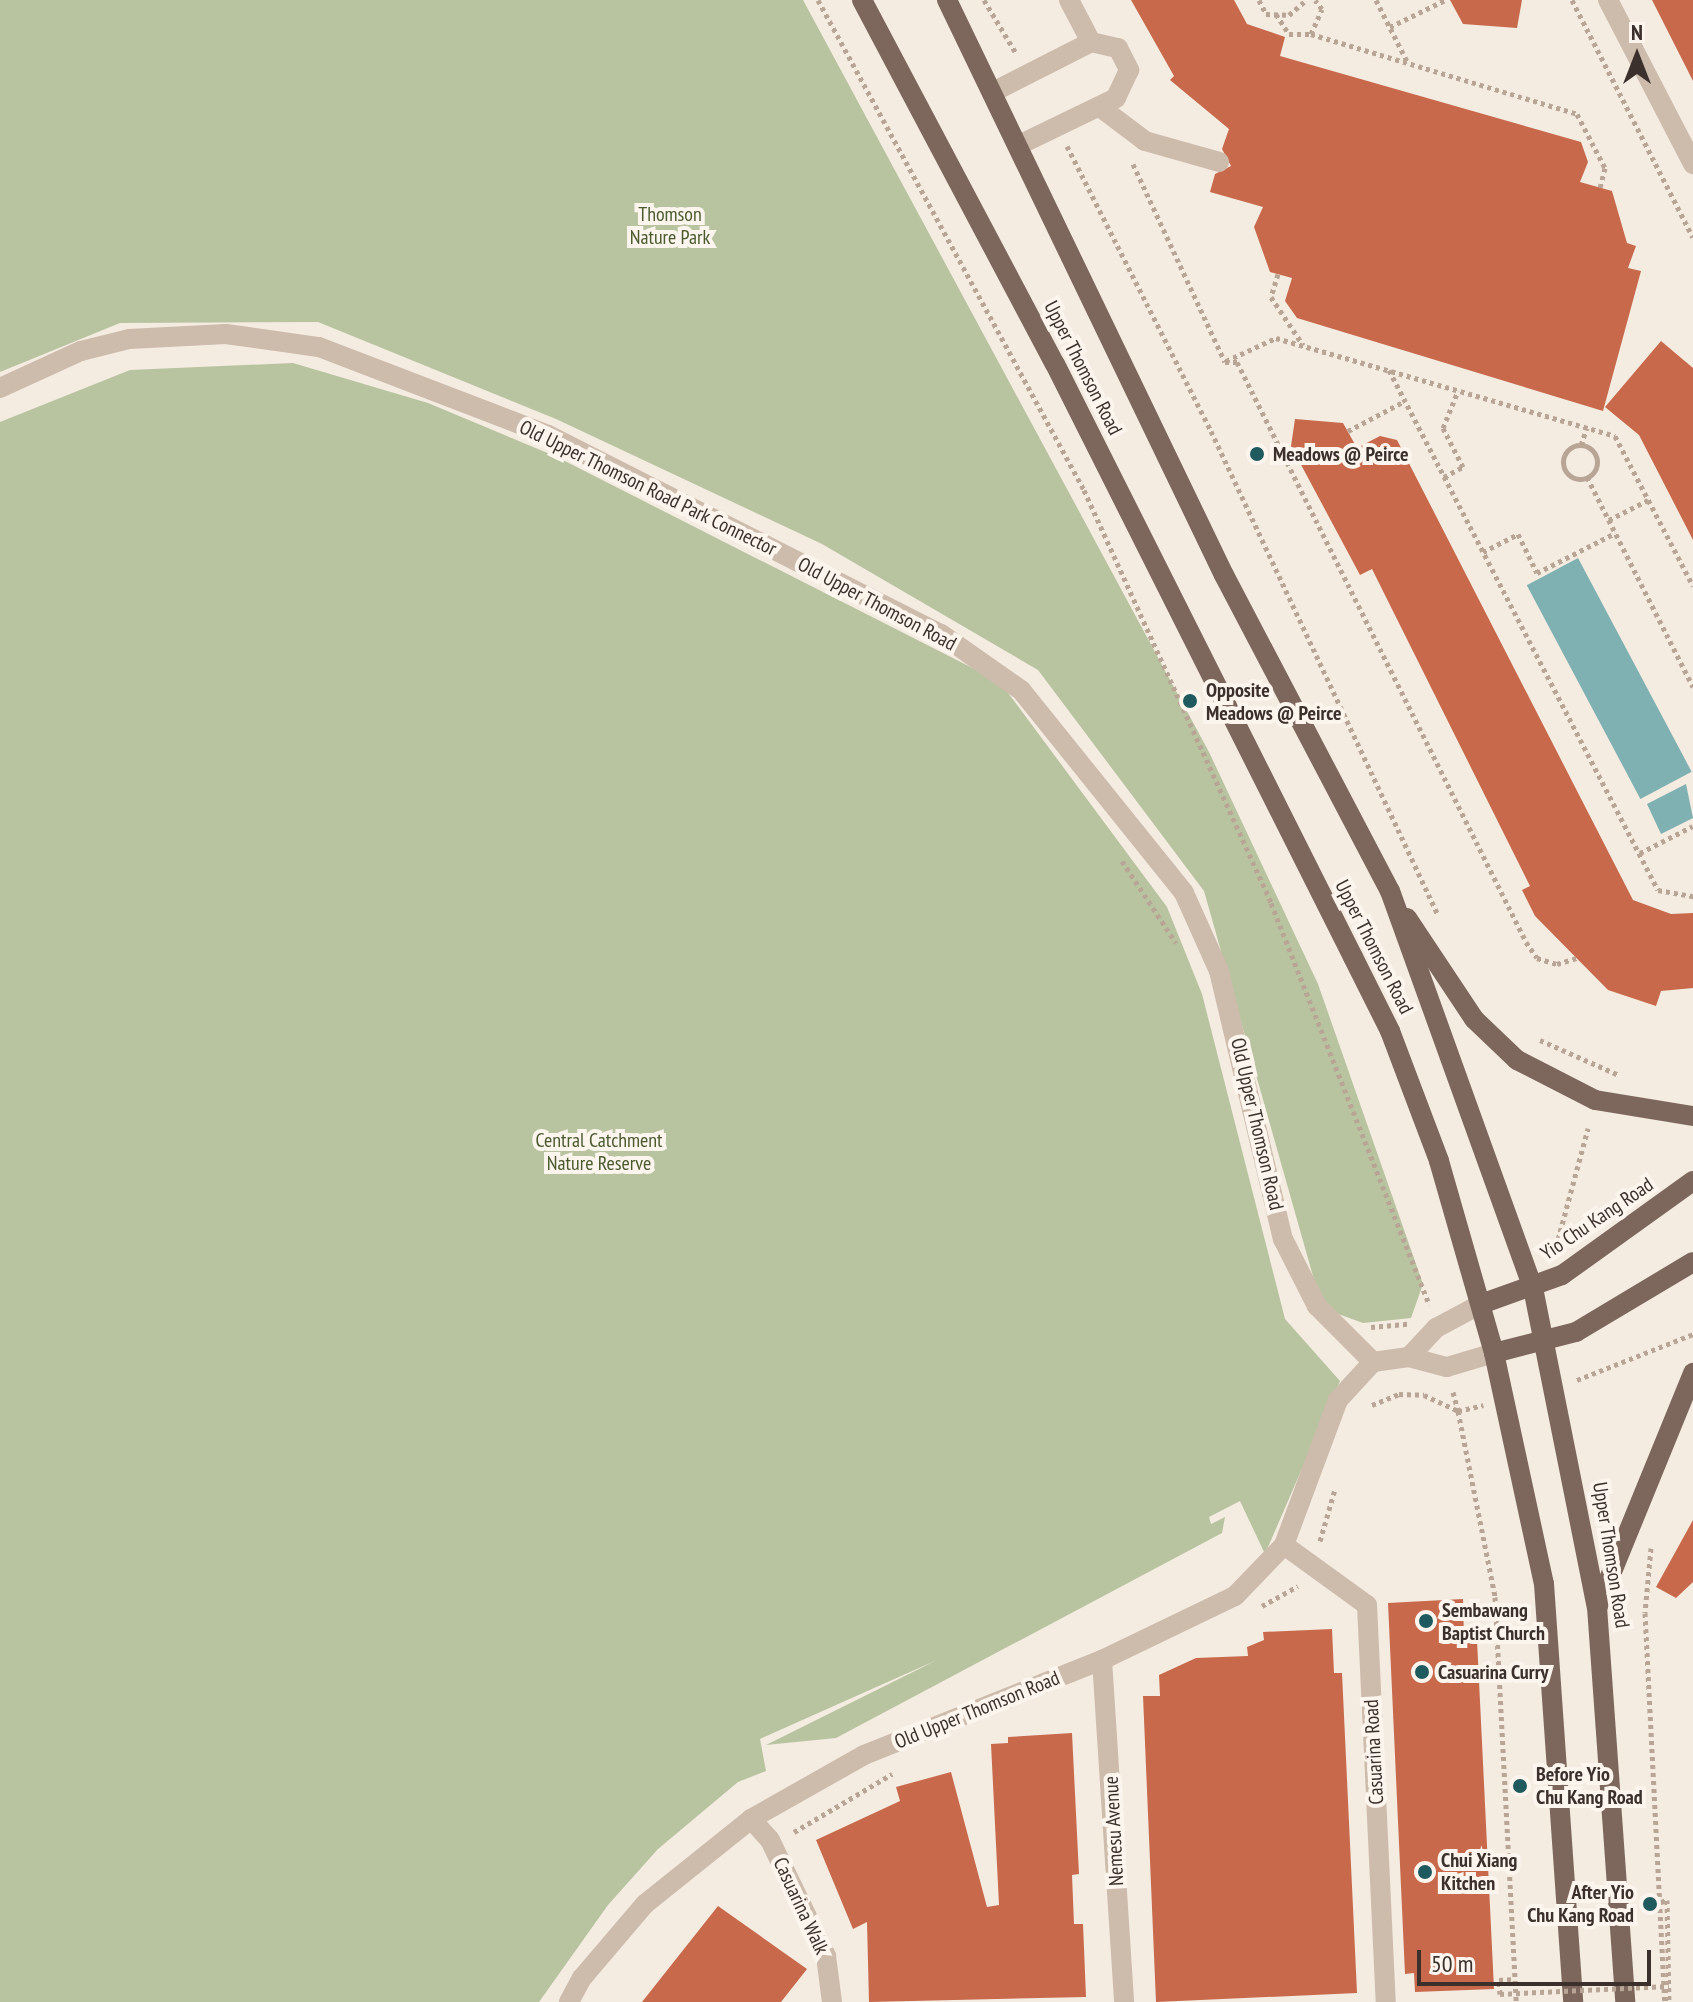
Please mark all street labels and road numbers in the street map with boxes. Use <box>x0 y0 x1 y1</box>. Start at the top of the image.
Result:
street label: Upper Thomson Road <box>1039 297 1127 439</box>
street label: Old Upper Thomson Road Park Connector <box>515 415 781 561</box>
street label: Old Upper Thomson Road <box>794 552 960 656</box>
street label: Upper Thomson Road <box>1330 876 1418 1018</box>
street label: Old Upper Thomson Road <box>1225 1035 1289 1213</box>
street label: Yio Chu Kang Road <box>1536 1173 1658 1265</box>
street label: Upper Thomson Road <box>1588 1480 1634 1630</box>
street label: Old Upper Thomson Road <box>891 1666 1063 1754</box>
street label: Casuarina Road <box>1359 1699 1389 1805</box>
street label: Nemesu Avenue <box>1099 1775 1129 1887</box>
street label: Casuarina Walk <box>768 1854 834 1958</box>

